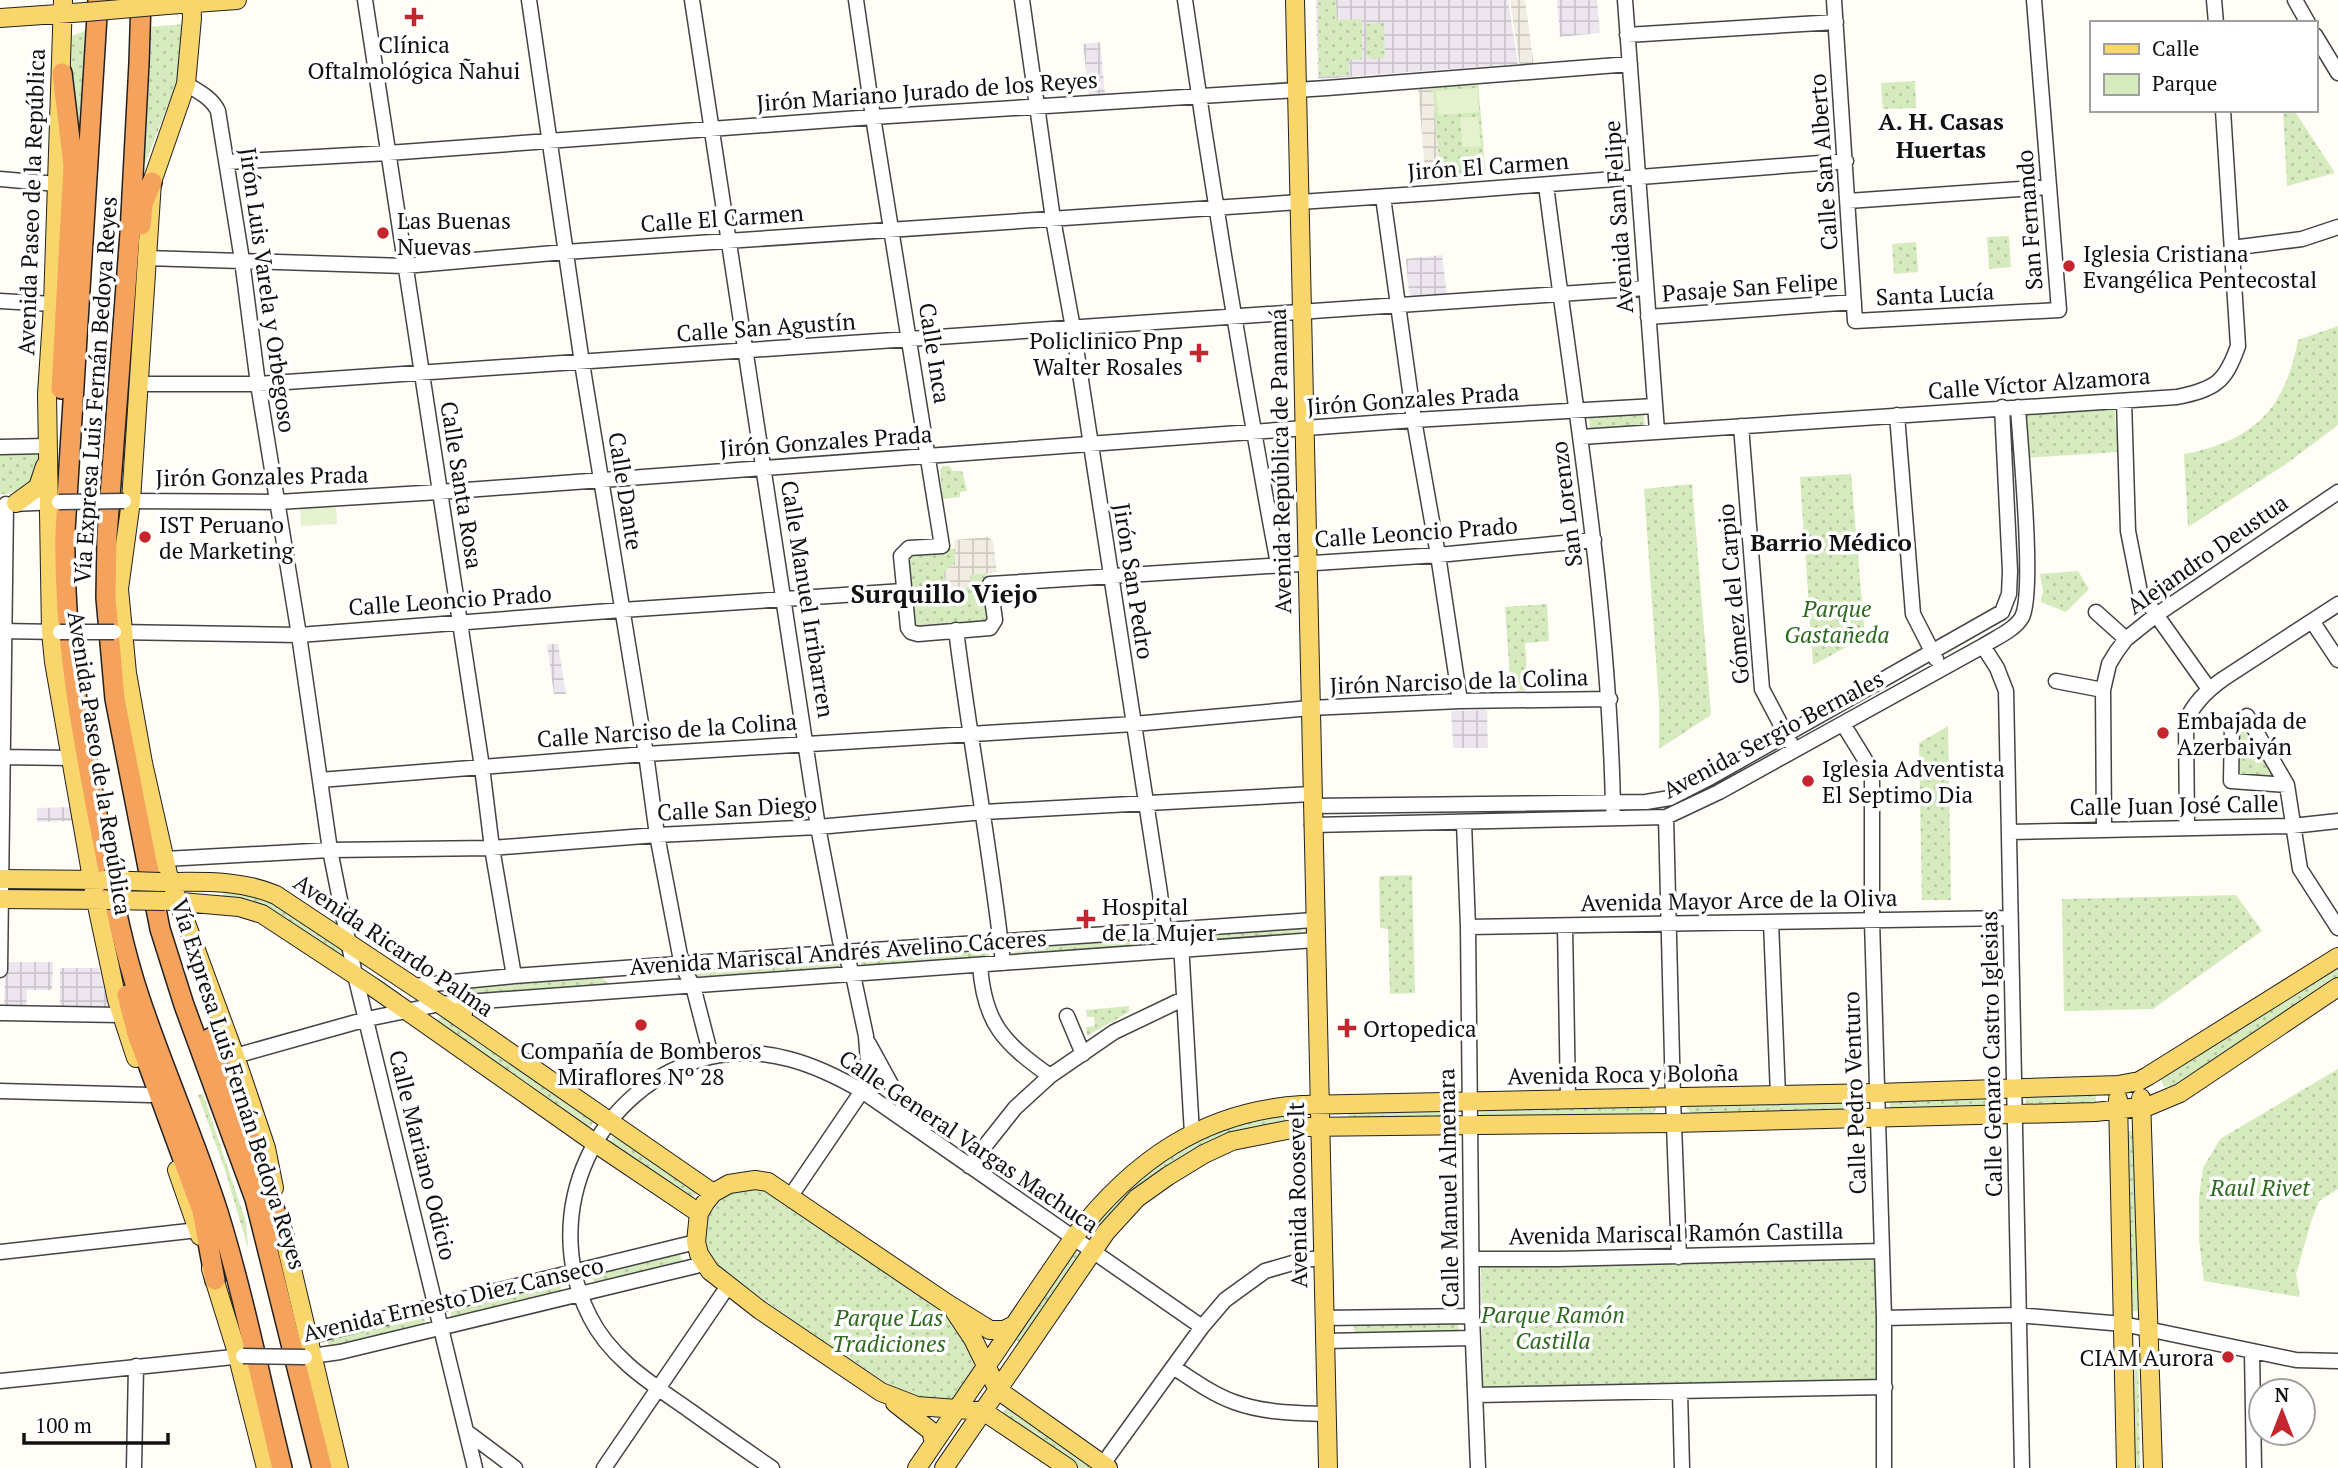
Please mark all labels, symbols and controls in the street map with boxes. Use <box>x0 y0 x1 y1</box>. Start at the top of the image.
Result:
marker: Clínica Oftalmológica Ñahui <box>404 7 424 27</box>
legend <box>2090 21 2317 112</box>
place label: Clínica Oftalmológica Ñahui <box>308 29 521 86</box>
text: Calle <box>2152 34 2199 62</box>
street label: Avenida Paseo de la República <box>10 48 52 356</box>
street label: Jirón Mariano Jurado de los Reyes <box>755 64 1099 118</box>
text: Parque <box>2152 69 2217 97</box>
street label: Calle San Alberto <box>1801 73 1845 251</box>
district label: A. H. Casas Huertas <box>1878 105 2004 165</box>
street label: Avenida San Felipe <box>1596 120 1640 314</box>
street label: Jirón Luis Varela y Orbegoso <box>233 145 303 435</box>
street label: Jirón El Carmen <box>1406 145 1570 187</box>
street label: San Fernando <box>2009 149 2049 291</box>
street label: Vía Expresa Luis Fernán Bedoya Reyes <box>66 195 124 585</box>
street label: Calle El Carmen <box>639 197 805 239</box>
place label: Las Buenas Nuevas <box>397 205 511 262</box>
marker: Las Buenas Nuevas <box>375 225 391 241</box>
place label: Iglesia Cristiana Evangélica Pentecostal <box>2083 238 2317 295</box>
marker: Iglesia Cristiana Evangélica Pentecostal <box>2061 258 2077 274</box>
street label: Pasaje San Felipe <box>1661 265 1839 309</box>
street label: Santa Lucía <box>1875 275 1995 313</box>
street label: Calle Inca <box>912 300 958 406</box>
street label: Calle San Agustín <box>675 305 857 349</box>
street label: Avenida República de Panamá <box>1262 308 1298 614</box>
place label: Policlinico Pnp Walter Rosales <box>1029 325 1183 382</box>
marker: Policlinico Pnp Walter Rosales <box>1189 343 1209 363</box>
street label: Calle Víctor Alzamora <box>1927 360 2152 406</box>
street label: Jirón Gonzales Prada <box>1306 376 1521 422</box>
street label: Calle Santa Rosa <box>433 399 491 571</box>
street label: Jirón Gonzales Prada <box>719 418 934 464</box>
street label: Calle Dante <box>601 430 651 552</box>
street label: San Lorenzo <box>1543 439 1589 569</box>
street label: Jirón Gonzales Prada <box>155 459 369 493</box>
street label: Calle Manuel Irribarren <box>774 478 842 720</box>
street label: Alejandro Deustua <box>2120 486 2294 621</box>
street label: Jirón San Pedro <box>1106 501 1162 661</box>
street label: Gómez del Carpio <box>1710 502 1756 686</box>
place label: IST Peruano de Marketing <box>159 509 295 566</box>
street label: Calle Leoncio Prado <box>1313 509 1519 555</box>
district label: Barrio Médico <box>1750 526 1912 558</box>
marker: IST Peruano de Marketing <box>137 529 153 545</box>
district label: Surquillo Viejo <box>851 576 1037 610</box>
street label: Calle Leoncio Prado <box>347 577 553 623</box>
park label: Parque Gastañeda <box>1784 593 1890 650</box>
street label: Avenida Paseo de la República <box>61 609 139 918</box>
street label: Jirón Narciso de la Colina <box>1329 661 1589 701</box>
street label: Avenida Sergio Bernales <box>1657 663 1889 805</box>
street label: Calle Narciso de la Colina <box>536 705 799 755</box>
place label: Embajada de Azerbaiyán <box>2177 705 2307 762</box>
marker: Embajada de Azerbaiyán <box>2155 725 2171 741</box>
place label: Iglesia Adventista El Septimo Dia <box>1822 753 2005 810</box>
marker: Iglesia Adventista El Septimo Dia <box>1800 773 1816 789</box>
street label: Calle San Diego <box>656 788 818 828</box>
street label: Calle Juan José Calle <box>2069 788 2279 822</box>
street label: Avenida Ricardo Palma <box>288 866 500 1024</box>
street label: Avenida Mayor Arce de la Oliva <box>1580 882 1898 918</box>
place label: Hospital de la Mujer <box>1102 891 1216 948</box>
street label: Vía Expresa Luis Fernán Bedoya Reyes <box>164 895 314 1273</box>
marker: Hospital de la Mujer <box>1076 909 1096 929</box>
street label: Calle Genaro Castro Iglesias <box>1973 911 2009 1197</box>
street label: Avenida Mariscal Andrés Avelino Cáceres <box>628 922 1048 982</box>
street label: Calle Pedro Venturo <box>1835 991 1873 1195</box>
place label: Ortopedica <box>1363 1013 1477 1044</box>
marker: Compañía de Bomberos Miraflores Nº 28 <box>633 1017 649 1033</box>
marker: Ortopedica <box>1337 1018 1357 1038</box>
place label: Compañía de Bomberos Miraflores Nº 28 <box>520 1035 762 1092</box>
street label: Calle General Vargas Machuca <box>833 1042 1105 1240</box>
street label: Calle Mariano Odicio <box>382 1047 464 1263</box>
street label: Avenida Roca y Boloña <box>1507 1056 1739 1092</box>
street label: Calle Manuel Almenara <box>1430 1068 1466 1308</box>
street label: Avenida Roosevelt <box>1280 1101 1314 1288</box>
park label: Raul Rivet <box>2209 1172 2311 1203</box>
street label: Avenida Mariscal Ramón Castilla <box>1508 1215 1844 1251</box>
street label: Avenida Ernesto Diez Canseco <box>300 1249 606 1349</box>
park label: Parque Ramón Castilla <box>1480 1299 1625 1356</box>
park label: Parque Las Tradiciones <box>832 1302 946 1359</box>
place label: CIAM Aurora <box>2079 1342 2214 1373</box>
marker: CIAM Aurora <box>2220 1349 2236 1365</box>
north arrow <box>2247 1377 2317 1447</box>
text: N <box>2275 1382 2290 1407</box>
scale bar <box>24 1402 168 1446</box>
text: 100 m <box>35 1411 92 1439</box>

